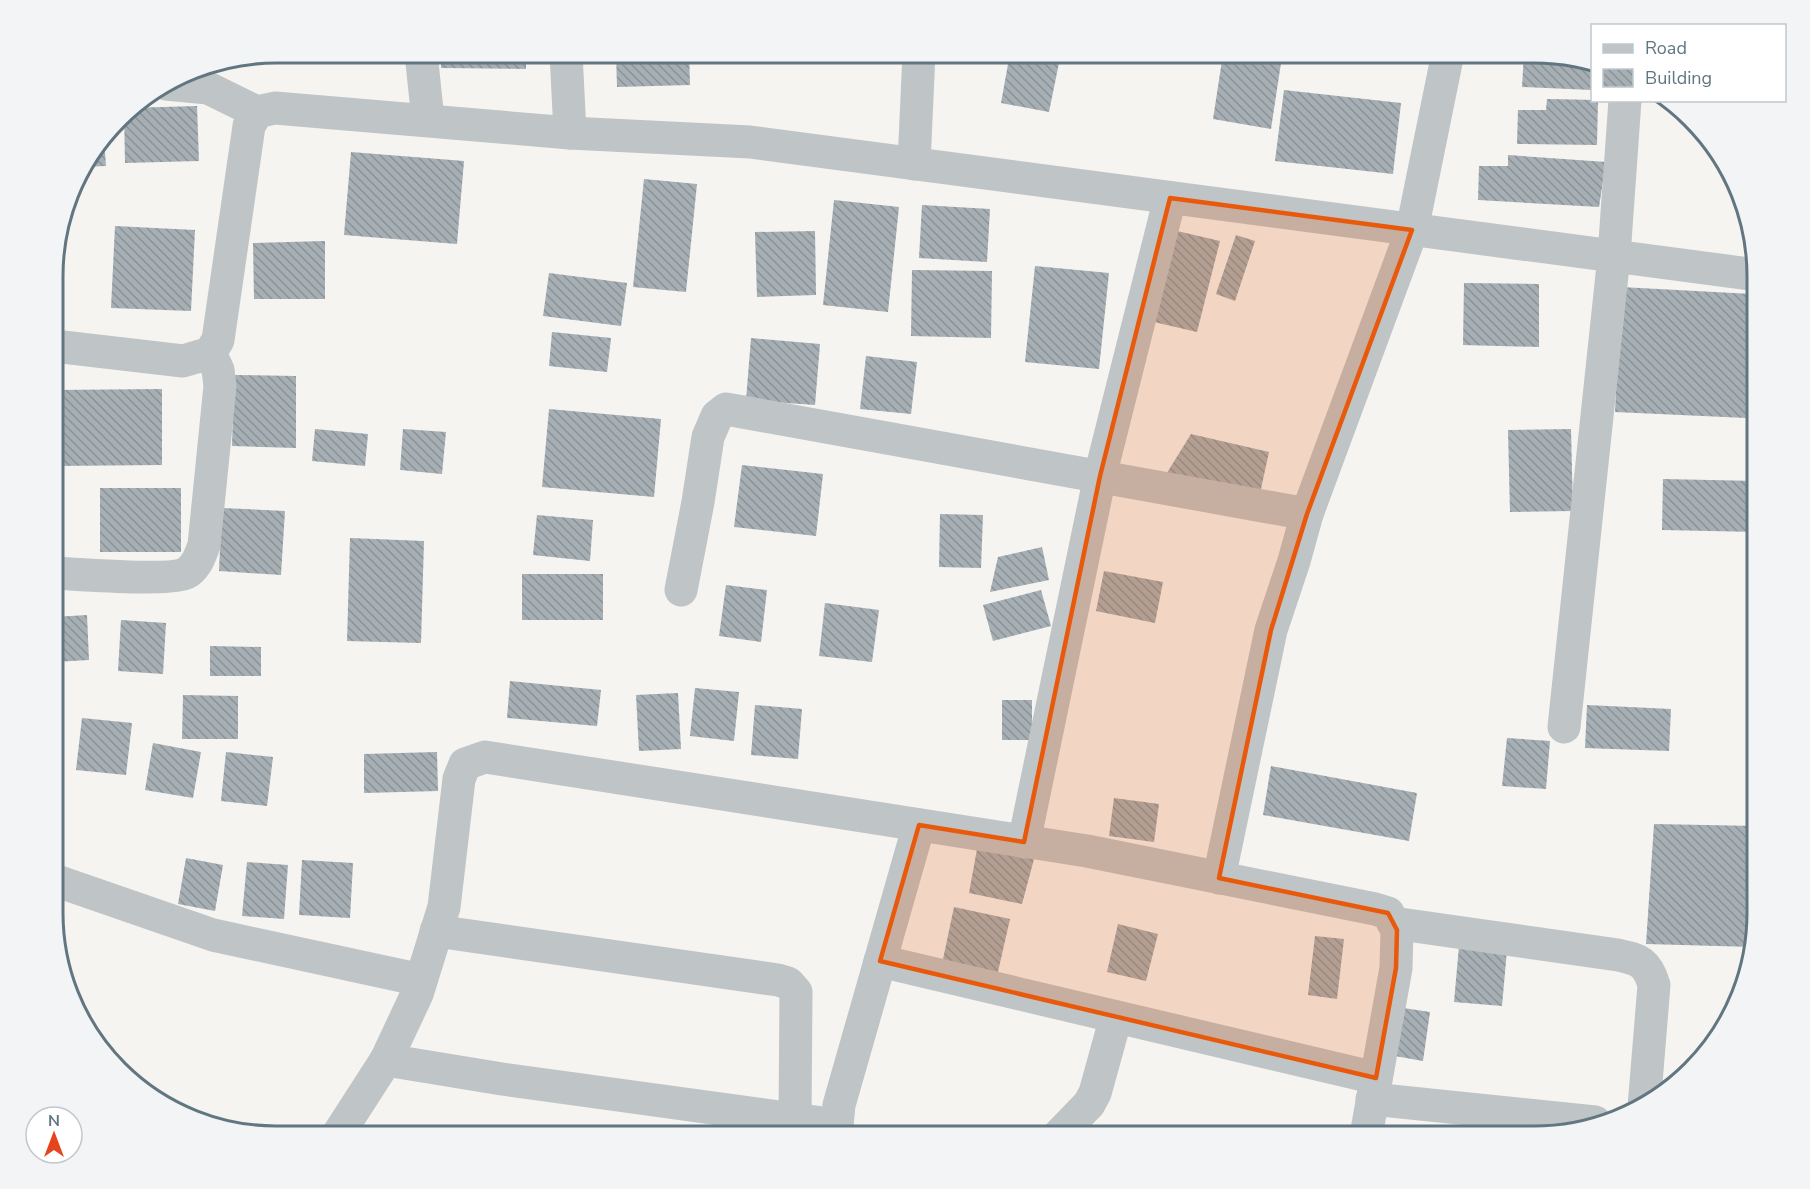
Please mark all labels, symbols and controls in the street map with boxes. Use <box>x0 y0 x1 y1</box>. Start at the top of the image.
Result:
legend <box>1591 24 1786 102</box>
text: Road <box>1645 36 1687 60</box>
text: Building <box>1645 66 1712 90</box>
north arrow <box>24 1105 84 1165</box>
text: N <box>48 1110 60 1132</box>

